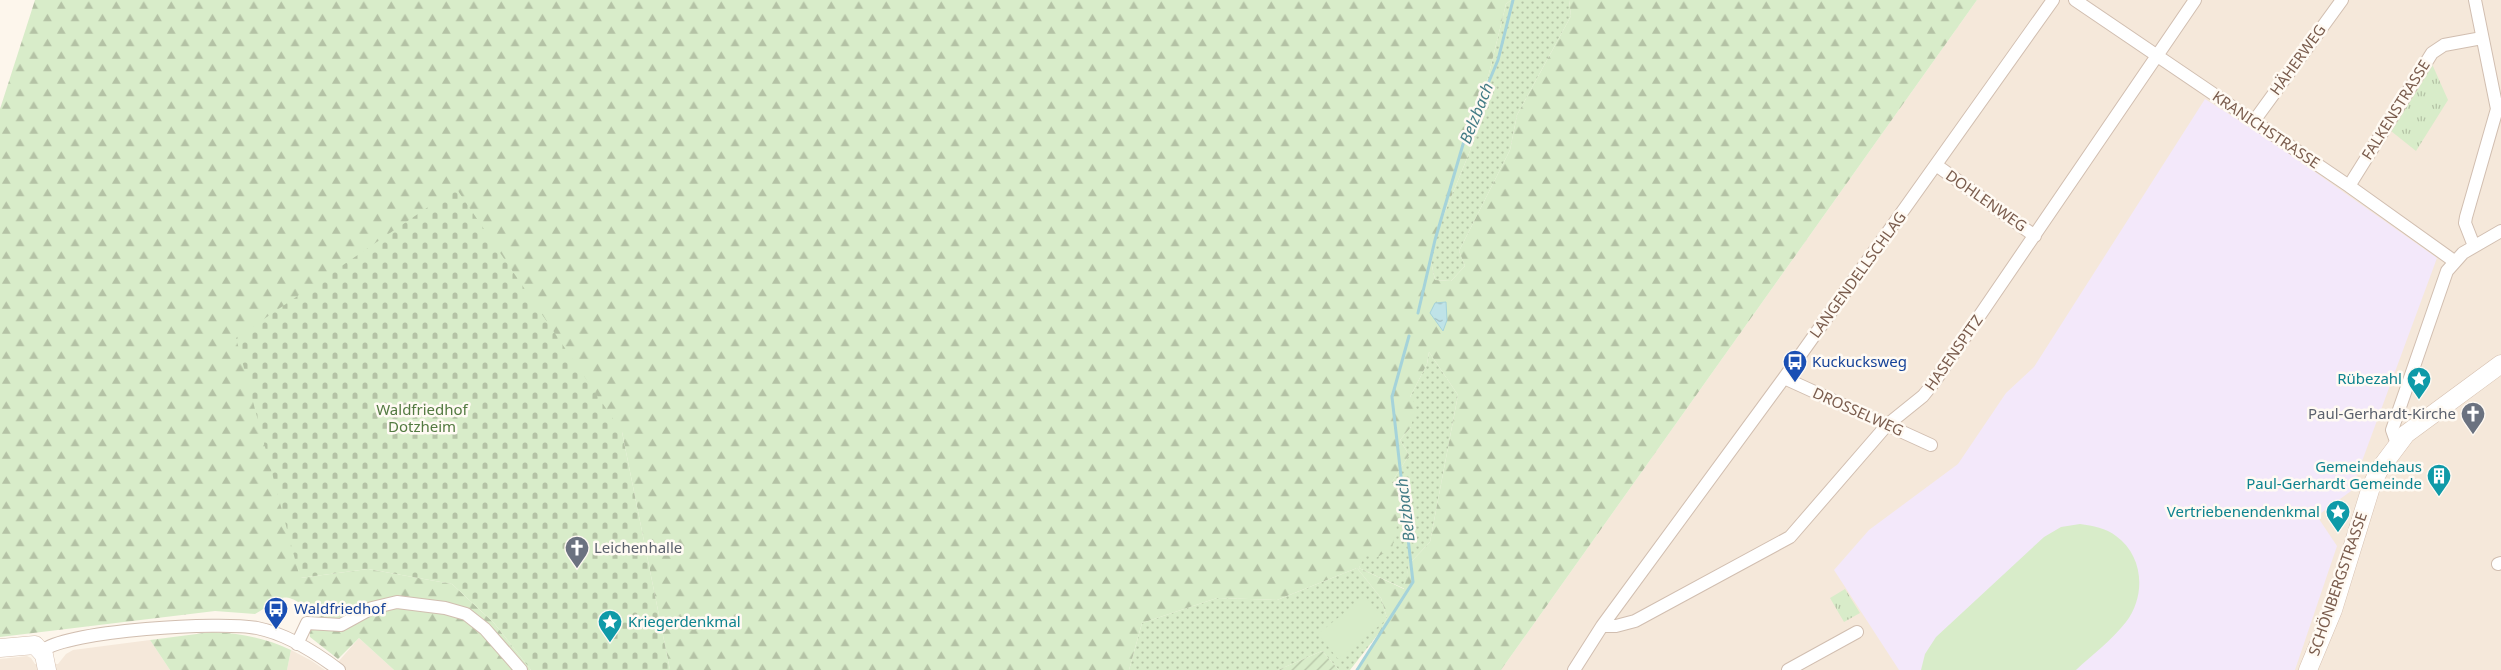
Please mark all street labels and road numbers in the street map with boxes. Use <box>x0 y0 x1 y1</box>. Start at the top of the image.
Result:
street label: HÄHERWEG <box>2265 20 2330 99</box>
street label: FALKENSTRASSE <box>2356 56 2434 163</box>
street label: KRANICHSTRASSE <box>2209 86 2324 173</box>
street label: DOHLENWEG <box>1942 165 2031 236</box>
street label: LANGENDELLSCHLAG <box>1805 207 1910 342</box>
street label: HASENSPITZ <box>1920 311 1987 394</box>
street label: DROSSELWEG <box>1810 382 1907 440</box>
street label: SCHÖNBERGSTRASSE <box>2303 509 2371 658</box>

